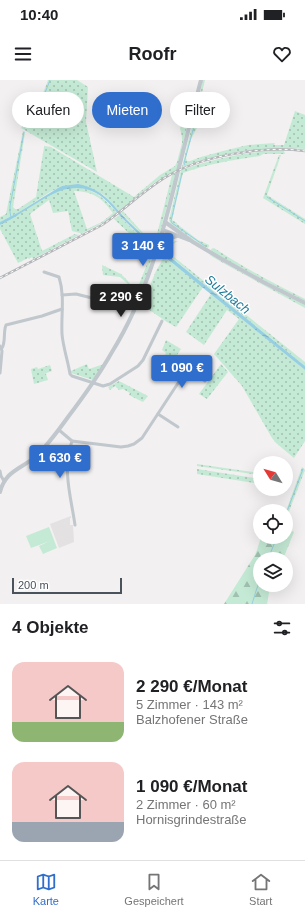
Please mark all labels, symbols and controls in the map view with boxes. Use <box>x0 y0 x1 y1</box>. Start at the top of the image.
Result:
text: 10:40 <box>20 6 58 23</box>
icon: menu <box>12 43 34 65</box>
icon: heart <box>271 43 293 65</box>
text: Roofr <box>129 44 177 64</box>
chip: Kaufen <box>12 92 84 128</box>
chip: Mieten <box>92 92 162 128</box>
chip: Filter <box>170 92 230 128</box>
pin: 3 140 € <box>106 233 180 267</box>
text: 3 140 € <box>121 238 165 253</box>
water label: Sulzbach <box>202 272 253 317</box>
pin: 2 290 € <box>84 284 158 318</box>
text: 2 290 € <box>99 289 143 304</box>
pin: 1 090 € <box>145 355 219 389</box>
text: 1 090 € <box>160 360 204 375</box>
pin: 1 630 € <box>23 445 97 479</box>
text: 1 630 € <box>38 450 82 465</box>
north arrow <box>253 456 293 496</box>
map controls <box>253 456 293 592</box>
button: locate <box>253 504 293 544</box>
button: layers <box>253 552 293 592</box>
scale bar <box>12 576 122 595</box>
text: 200 m <box>18 579 49 591</box>
icon: filters <box>271 617 293 639</box>
text: 4 Objekte <box>12 618 89 637</box>
text: 2 290 €/Monat <box>136 677 248 696</box>
icon: home <box>44 678 92 726</box>
text: 5 Zimmer · 143 m² <box>136 697 243 712</box>
text: Balzhofener Straße <box>136 712 248 727</box>
text: 1 090 €/Monat <box>136 777 248 796</box>
icon: home <box>44 778 92 826</box>
text: 2 Zimmer · 60 m² <box>136 797 236 812</box>
text: Hornisgrindestraße <box>136 812 247 827</box>
tab: Karte <box>33 871 59 907</box>
tab: Gespeichert <box>124 871 184 907</box>
tab: Start <box>249 871 272 907</box>

